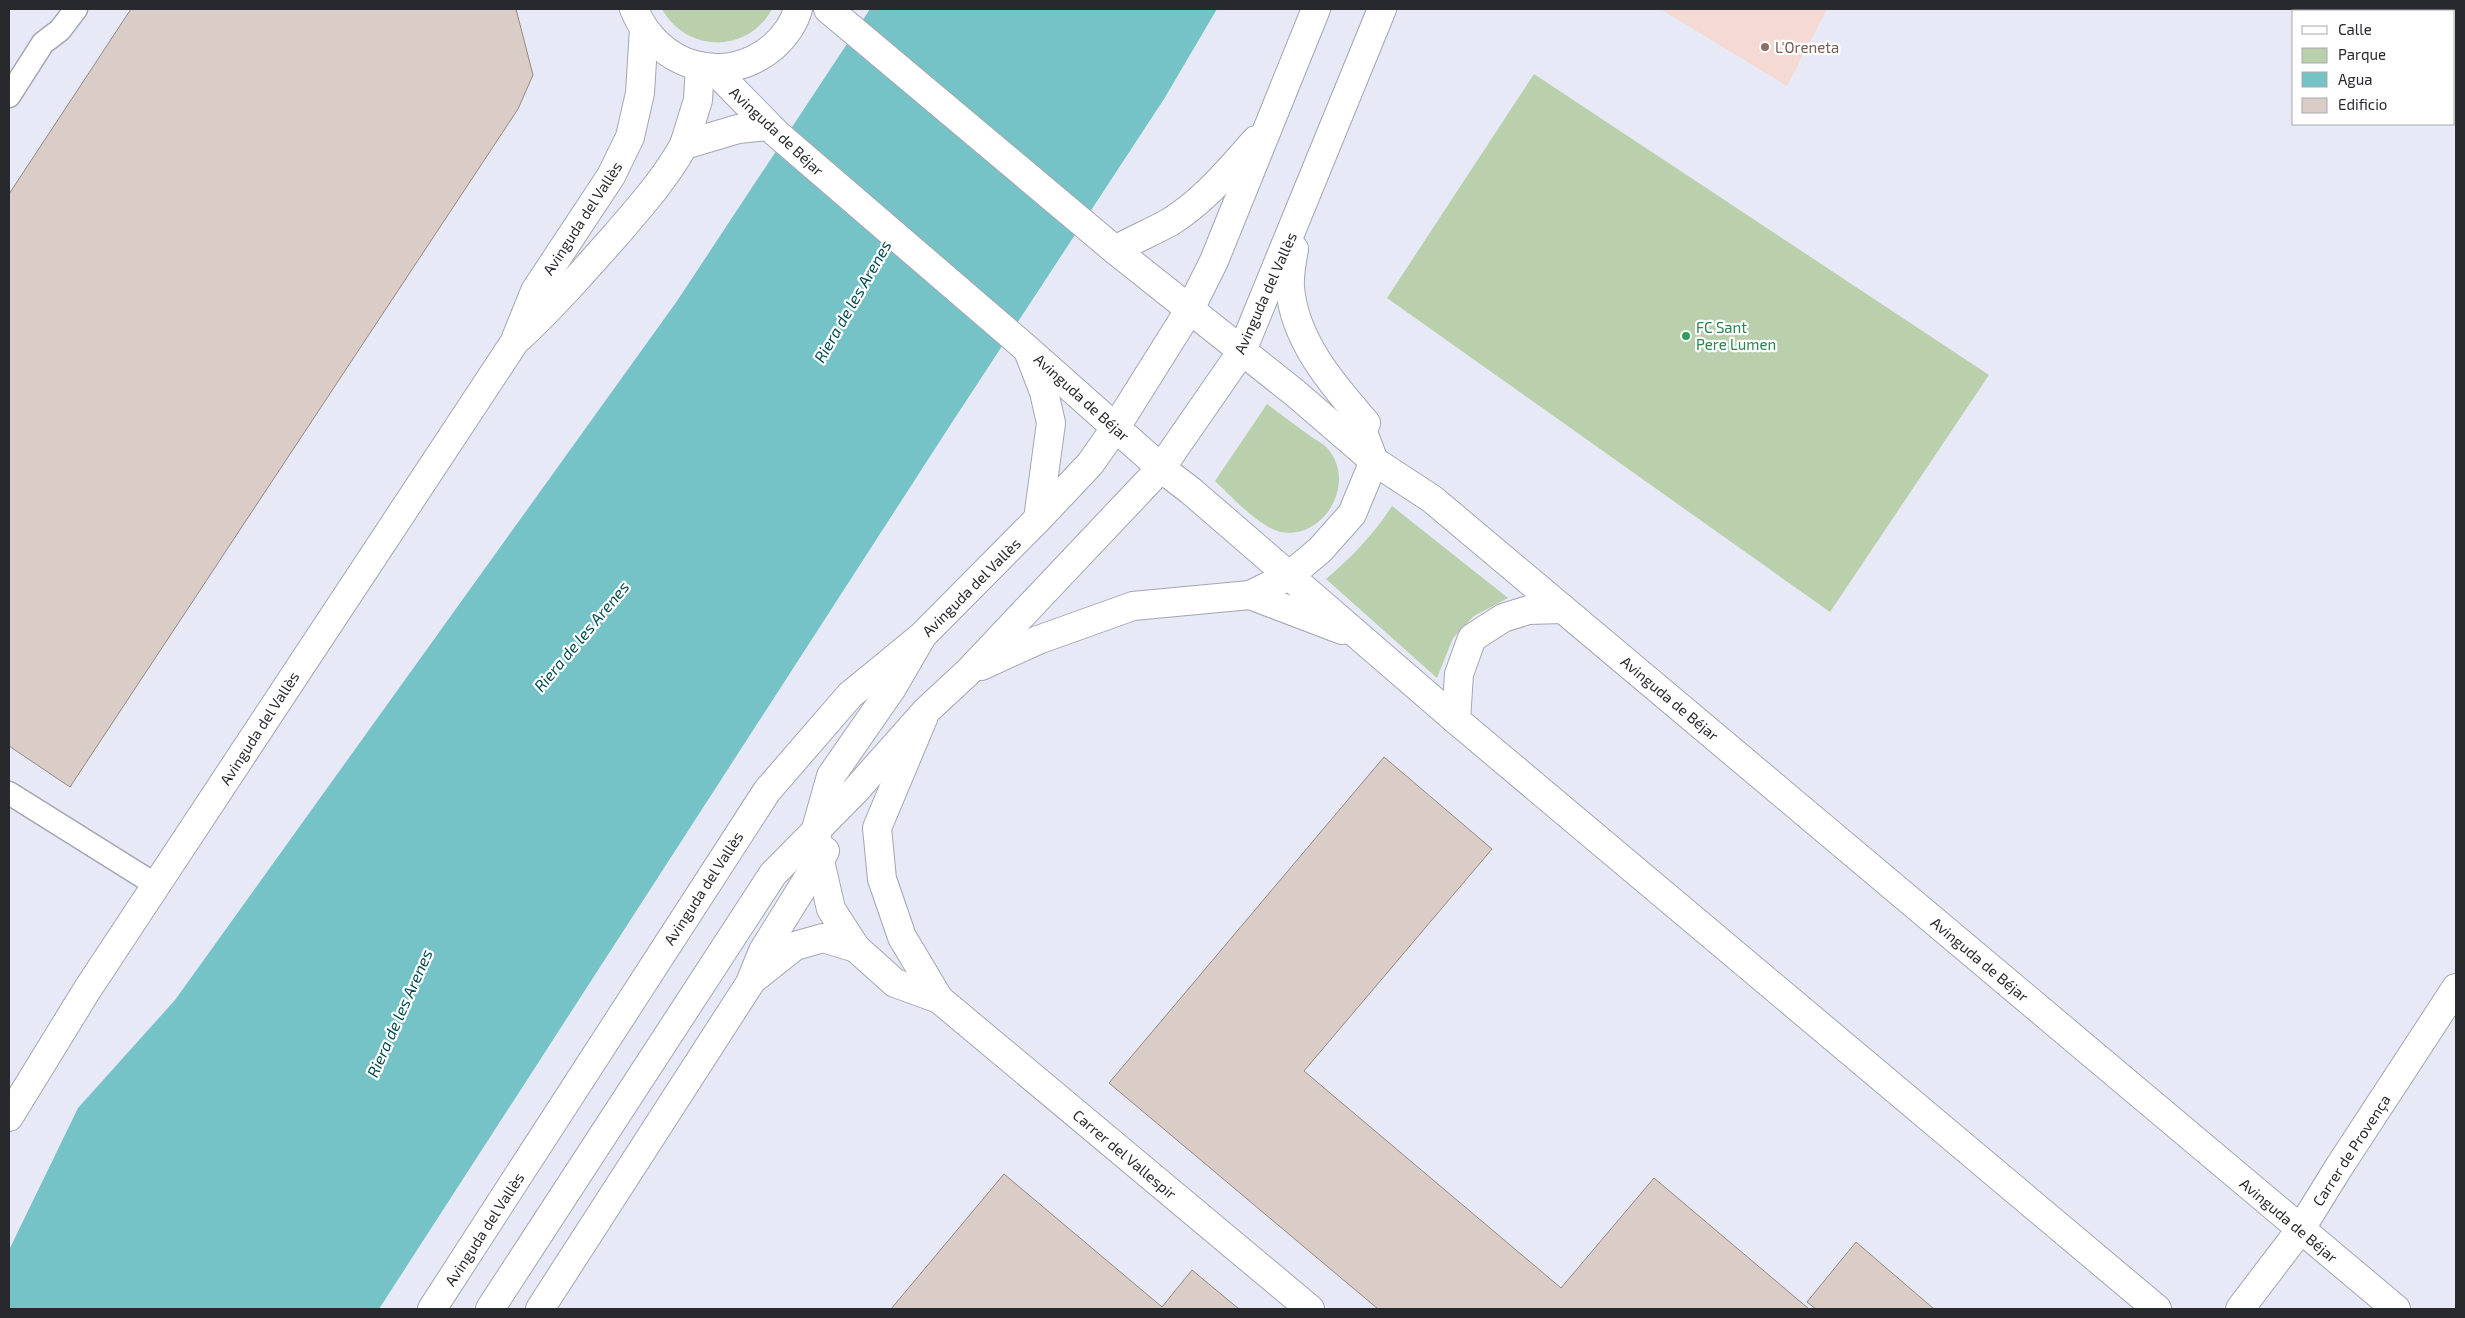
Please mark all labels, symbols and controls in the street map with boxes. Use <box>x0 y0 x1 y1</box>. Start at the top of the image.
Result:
legend <box>2292 10 2455 125</box>
text: Calle <box>2338 20 2372 38</box>
place label: L'Oreneta <box>1775 38 1839 56</box>
marker: L'Oreneta <box>1759 41 1771 53</box>
text: Parque <box>2338 45 2386 63</box>
text: Agua <box>2338 70 2373 88</box>
street label: Avinguda de Béjar <box>726 83 828 180</box>
text: Edificio <box>2338 95 2387 113</box>
street label: Avinguda del Vallès <box>539 158 625 278</box>
street label: Avinguda del Vallès <box>1230 229 1300 357</box>
water label: Riera de les Arenes <box>809 237 895 365</box>
place label: FC Sant Pere Lumen <box>1696 318 1776 353</box>
marker: FC Sant Pere Lumen <box>1680 330 1692 342</box>
street label: Avinguda de Béjar <box>1030 350 1133 445</box>
street label: Avinguda del Vallès <box>918 534 1024 640</box>
water label: Riera de les Arenes <box>529 577 633 695</box>
street label: Avinguda de Béjar <box>1617 652 1722 745</box>
street label: Avinguda del Vallès <box>216 668 302 788</box>
street label: Avinguda del Vallès <box>660 828 746 948</box>
street label: Avinguda de Béjar <box>1927 913 2032 1006</box>
water label: Riera de les Arenes <box>362 946 436 1080</box>
street label: Carrer de Provença <box>2308 1091 2395 1210</box>
street label: Carrer del Vallespir <box>1070 1106 1180 1202</box>
street label: Avinguda del Vallès <box>441 1169 527 1289</box>
street label: Avinguda de Béjar <box>2236 1174 2341 1267</box>

